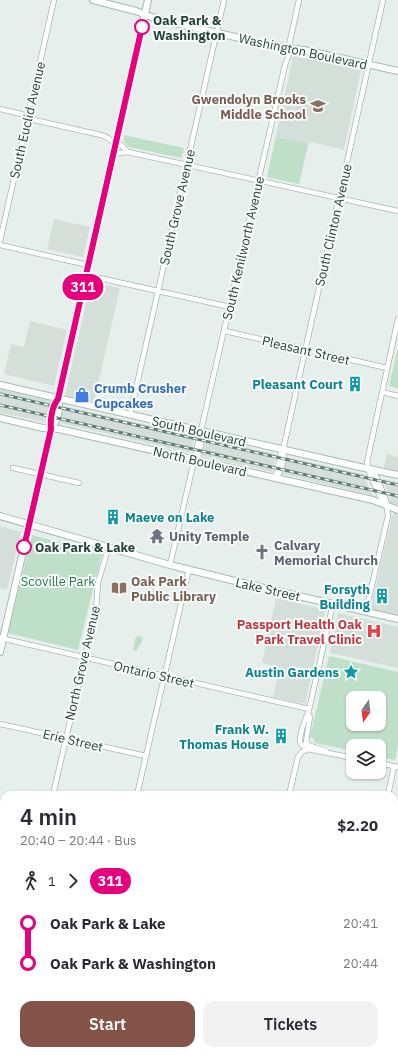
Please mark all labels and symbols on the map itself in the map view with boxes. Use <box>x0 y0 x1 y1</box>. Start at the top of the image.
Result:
place label: Oak Park & Washington <box>153 12 226 44</box>
marker: Oak Park & Washington <box>134 19 150 35</box>
street label: Washington Boulevard <box>237 30 369 73</box>
street label: South Euclid Avenue <box>6 60 49 180</box>
place label: Gwendolyn Brooks Middle School <box>191 91 306 123</box>
school or university icon: Gwendolyn Brooks Middle School <box>309 97 327 115</box>
street label: South Grove Avenue <box>156 148 199 267</box>
street label: South Clinton Avenue <box>311 162 356 288</box>
street label: South Kenilworth Avenue <box>219 175 268 322</box>
line badge: 311 <box>60 274 106 300</box>
street label: Pleasant Street <box>260 332 351 369</box>
building icon: Pleasant Court <box>346 375 364 393</box>
place label: Pleasant Court <box>252 376 343 393</box>
place label: Crumb Crusher Cupcakes <box>94 380 186 412</box>
shop icon: Crumb Crusher Cupcakes <box>73 386 91 404</box>
street label: South Boulevard <box>150 412 248 451</box>
street label: North Boulevard <box>151 442 248 481</box>
building icon: Maeve on Lake <box>104 508 122 526</box>
place label: Maeve on Lake <box>125 509 214 526</box>
temple icon: Unity Temple <box>148 527 166 545</box>
place label: Unity Temple <box>169 528 249 545</box>
place label: Calvary Memorial Church <box>274 537 378 569</box>
marker: Oak Park & Lake <box>16 539 32 555</box>
place label: Oak Park & Lake <box>35 539 135 556</box>
church icon: Calvary Memorial Church <box>253 543 271 561</box>
park label: Scoville Park <box>21 573 95 590</box>
place label: Oak Park Public Library <box>131 573 216 605</box>
street label: Lake Street <box>234 574 302 605</box>
library icon: Oak Park Public Library <box>110 579 128 597</box>
place label: Forsyth Building <box>319 581 371 613</box>
building icon: Forsyth Building <box>373 587 391 605</box>
street label: North Grove Avenue <box>61 604 104 722</box>
place label: Passport Health Oak Park Travel Clinic <box>237 616 362 648</box>
hospital icon: Passport Health Oak Park Travel Clinic <box>365 622 383 640</box>
street label: Ontario Street <box>112 657 196 692</box>
place icon: Austin Gardens <box>342 663 360 681</box>
place label: Austin Gardens <box>245 664 339 681</box>
north arrow <box>346 691 386 731</box>
place label: Frank W. Thomas House <box>179 721 269 753</box>
street label: Erie Street <box>41 725 105 756</box>
building icon: Frank W. Thomas House <box>272 727 290 745</box>

